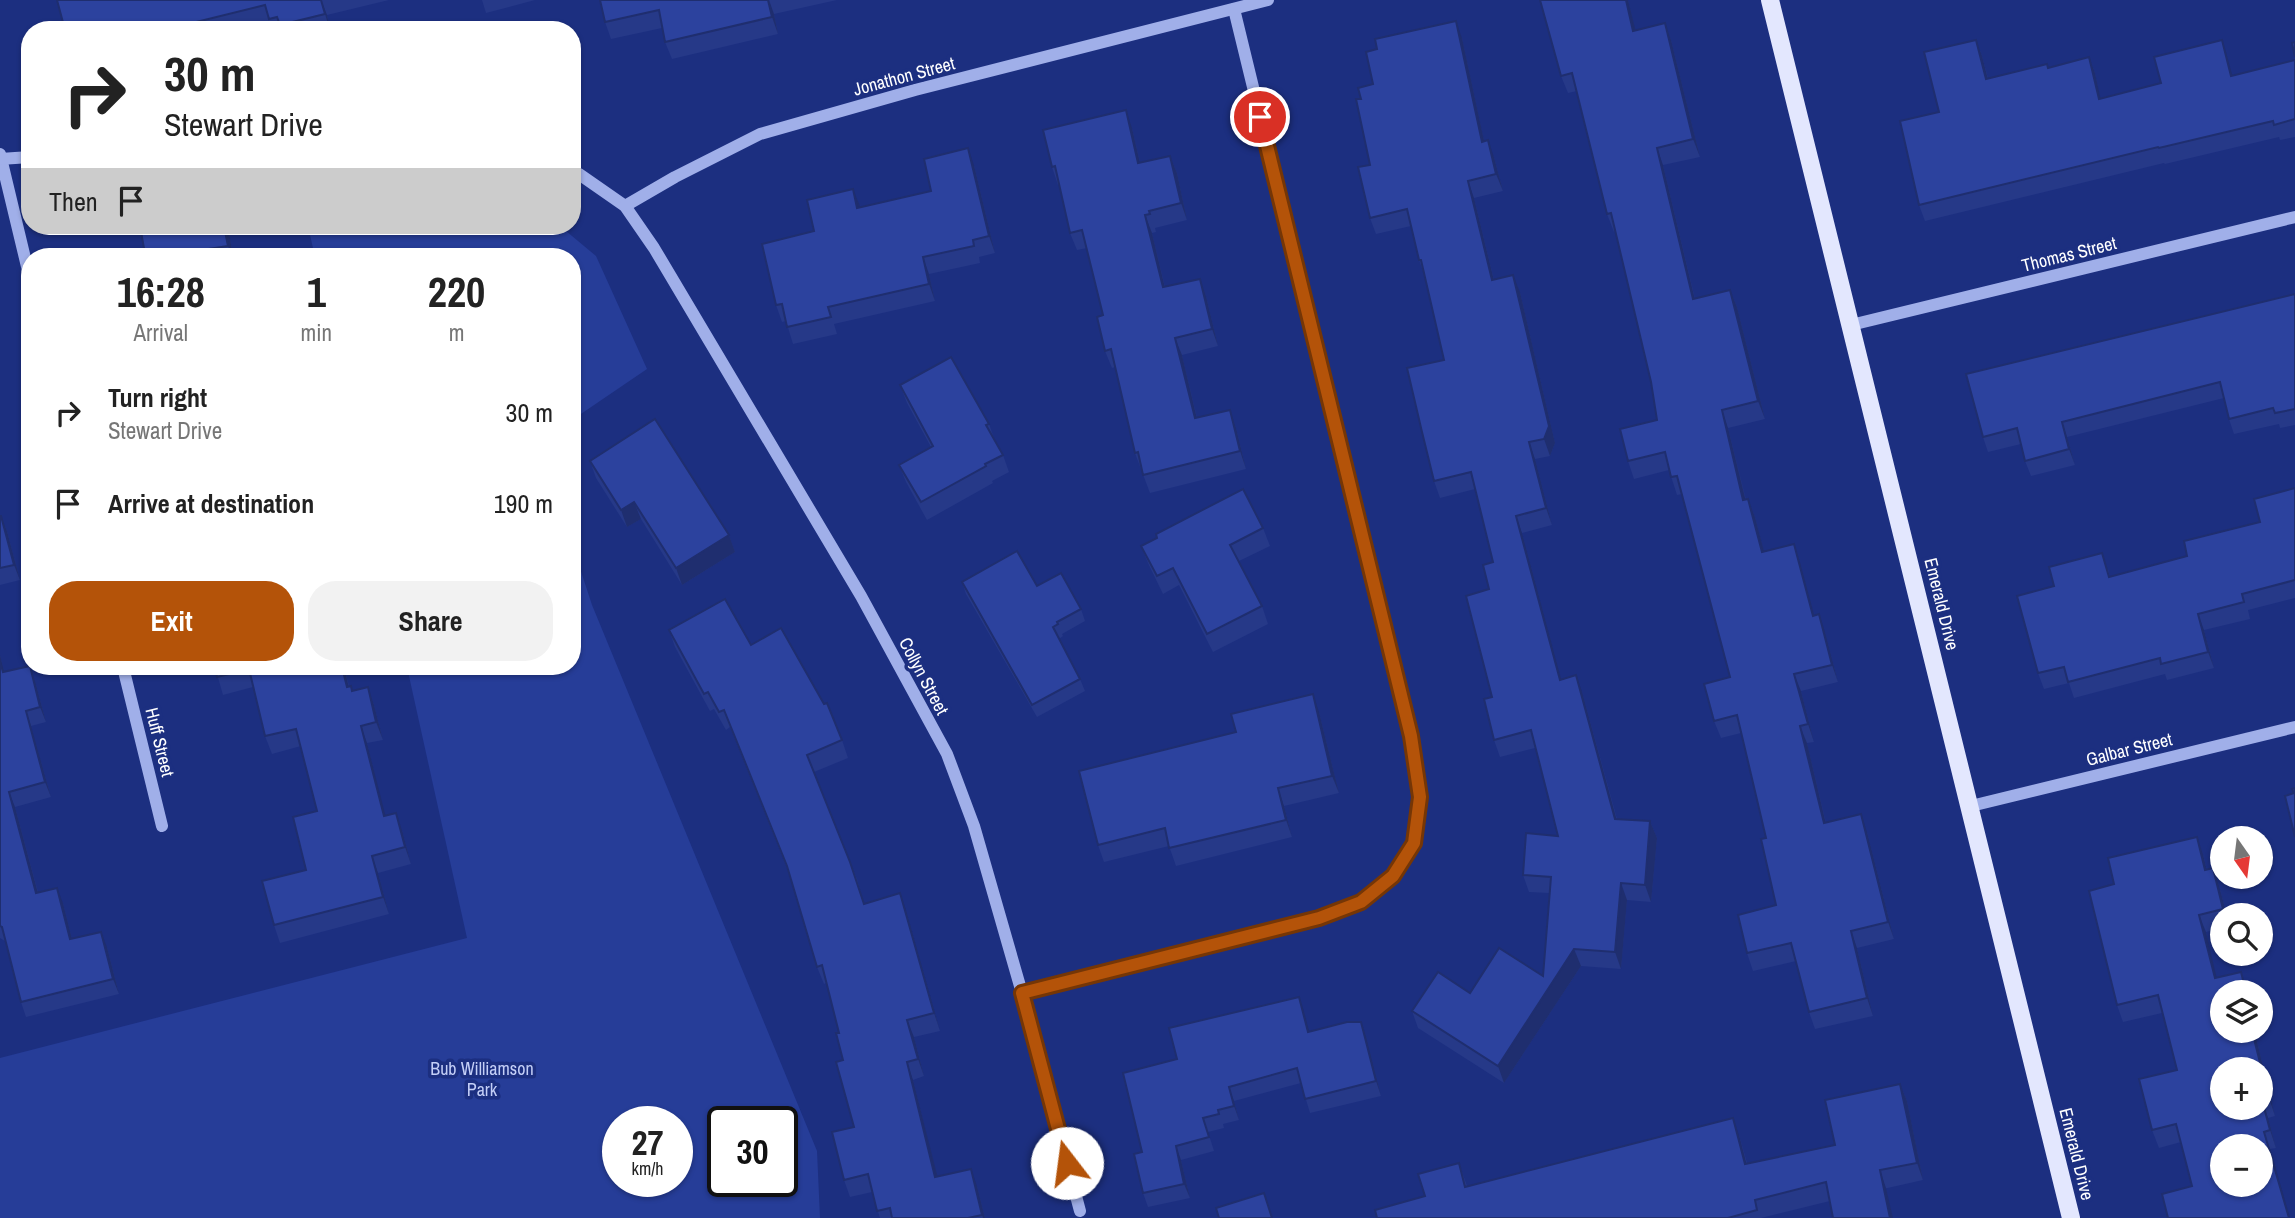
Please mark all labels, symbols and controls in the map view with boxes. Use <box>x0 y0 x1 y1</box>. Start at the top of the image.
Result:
text: 30 m <box>164 40 256 106</box>
icon: right <box>49 49 140 140</box>
street label: Jonathon Street <box>850 50 958 102</box>
pin <box>1230 87 1290 147</box>
icon: arrive <box>1241 98 1279 136</box>
text: Stewart Drive <box>164 103 323 146</box>
icon: arrive <box>112 182 150 220</box>
text: Then <box>49 184 98 219</box>
street label: Thomas Street <box>2019 230 2119 278</box>
text: 16:28 <box>117 264 205 320</box>
text: 1 <box>307 264 326 320</box>
text: 220 <box>428 264 485 320</box>
text: Arrival <box>134 317 188 348</box>
text: min <box>301 317 332 348</box>
text: m <box>449 317 464 348</box>
text: Turn right <box>108 380 207 415</box>
icon: right <box>49 394 87 432</box>
text: 30 m <box>506 395 553 430</box>
text: Stewart Drive <box>108 415 222 446</box>
icon: arrive <box>49 485 87 523</box>
text: Arrive at destination <box>108 486 314 521</box>
text: 190 m <box>494 486 553 521</box>
street label: Emerald Drive <box>1918 555 1966 653</box>
button: Exit <box>49 581 294 661</box>
button: Share <box>308 581 553 661</box>
street label: Collyn Street <box>893 633 955 719</box>
street label: Huff Street <box>139 705 181 779</box>
street label: Galbar Street <box>2083 726 2175 772</box>
north arrow <box>2210 826 2273 889</box>
map controls <box>2210 826 2273 1197</box>
button: search <box>2210 903 2273 966</box>
button: layers <box>2210 980 2273 1043</box>
park label: Bub Williamson Park <box>430 1056 534 1102</box>
button: + <box>2210 1057 2273 1120</box>
street label: Emerald Drive <box>2053 1105 2101 1203</box>
speed limit sign: 30 <box>707 1106 798 1197</box>
text: 27 <box>632 1119 663 1166</box>
position arrow <box>1030 1126 1104 1200</box>
button: − <box>2210 1134 2273 1197</box>
text: km/h <box>632 1156 664 1181</box>

